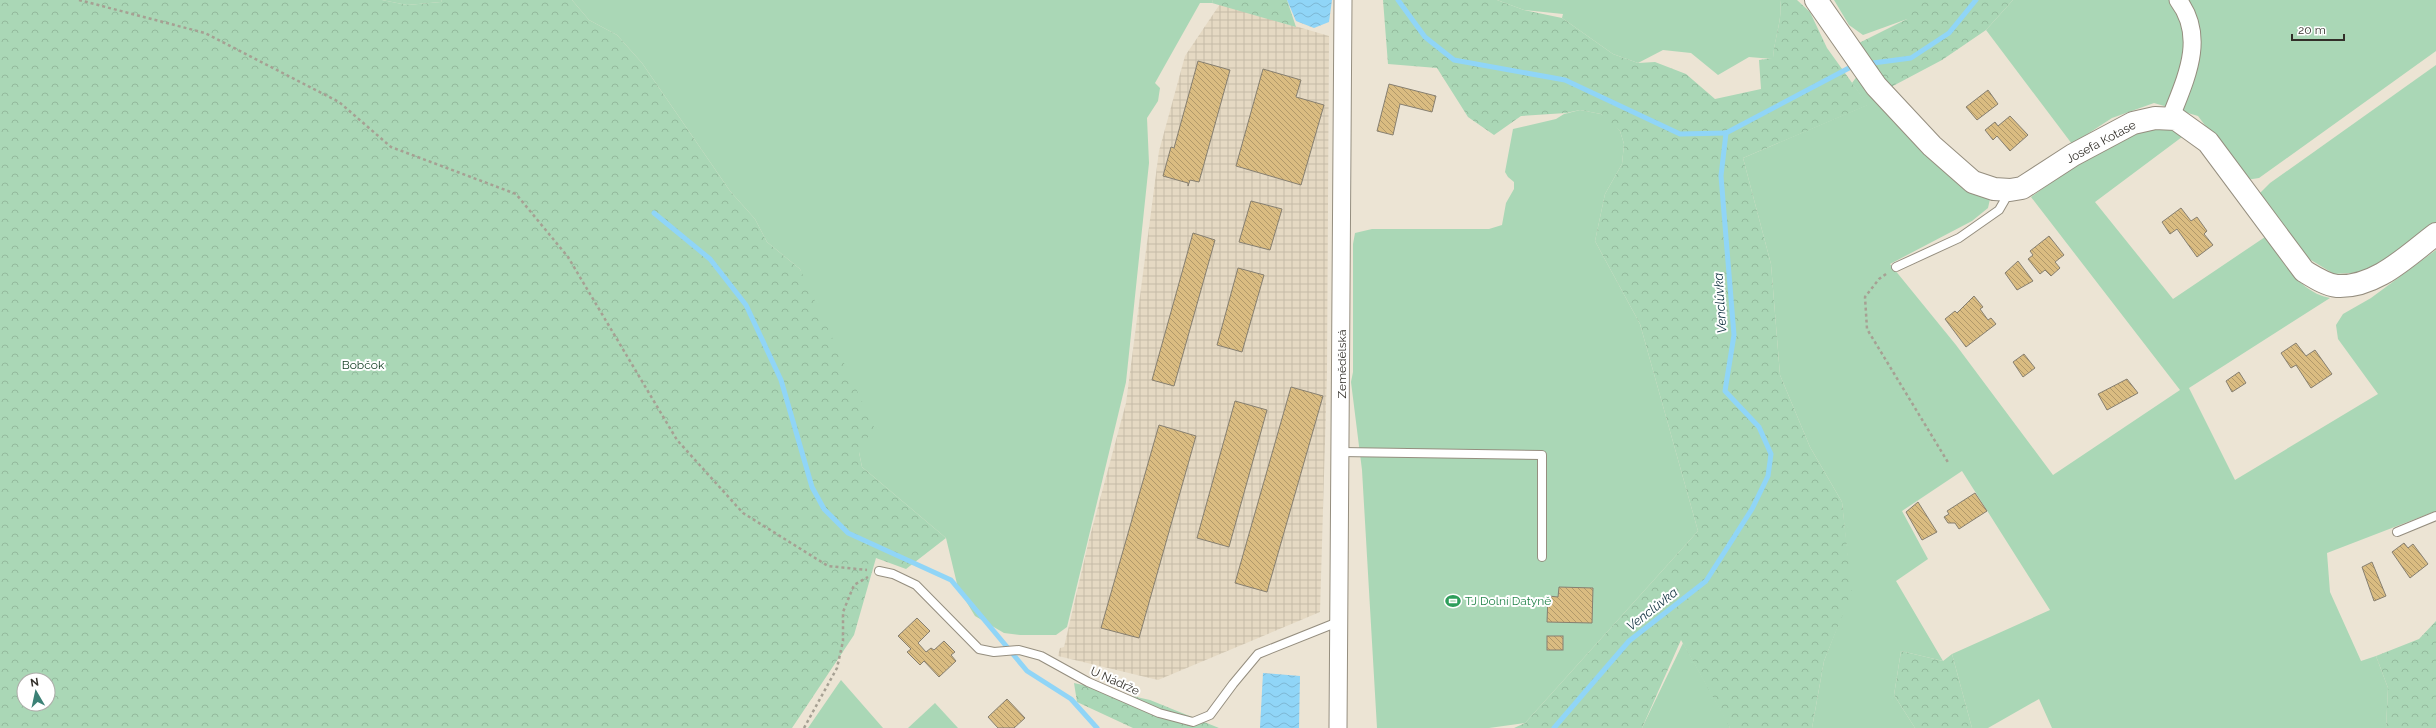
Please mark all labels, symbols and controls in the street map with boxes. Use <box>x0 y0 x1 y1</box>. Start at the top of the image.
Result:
scale bar <box>2292 16 2344 42</box>
text: 20 m <box>2298 23 2326 37</box>
street label: Josefa Kotase <box>2064 118 2138 166</box>
water label: Venclůvka <box>1710 272 1730 334</box>
street label: Zemědělská <box>1335 330 1349 398</box>
park label: Bobčok <box>342 358 385 372</box>
water label: Venclůvka <box>1624 584 1681 634</box>
sports icon: TJ Dolní Datyně <box>1444 592 1462 610</box>
place label: TJ Dolní Datyně <box>1465 594 1551 608</box>
street label: U Nádrže <box>1088 664 1142 698</box>
north arrow <box>16 672 56 712</box>
text: N <box>29 676 40 690</box>

